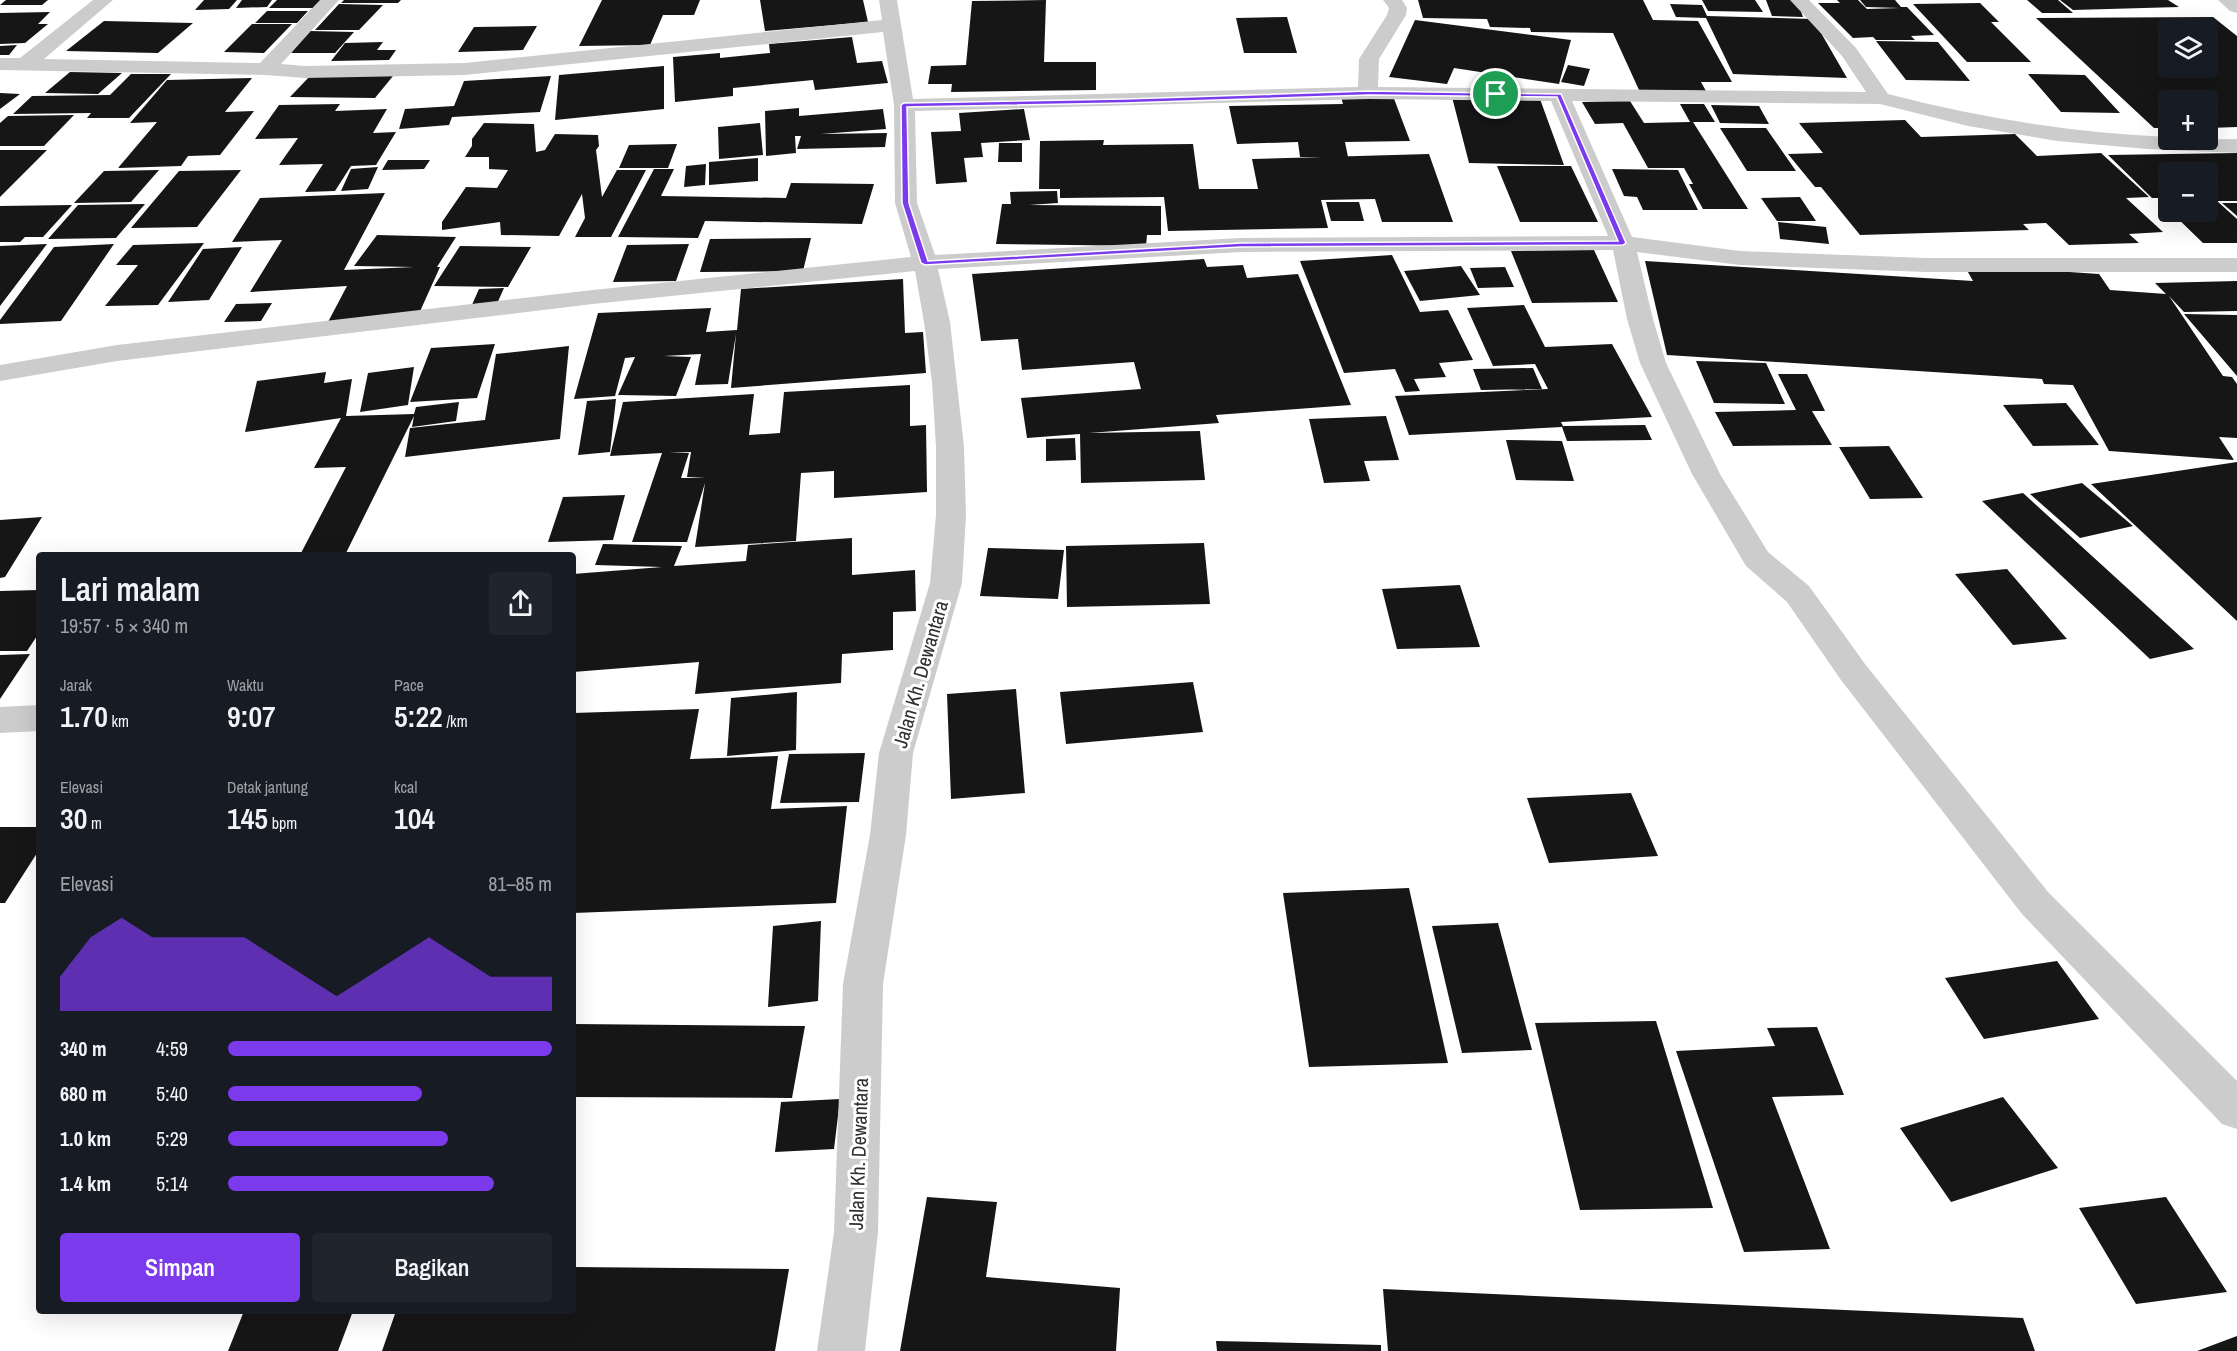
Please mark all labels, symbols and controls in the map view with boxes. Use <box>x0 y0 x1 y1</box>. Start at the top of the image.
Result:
map controls <box>2158 18 2218 222</box>
button: layers <box>2158 18 2218 78</box>
pin <box>1470 68 1521 119</box>
icon: arrive <box>1479 77 1512 110</box>
button: + <box>2158 90 2218 150</box>
button: − <box>2158 162 2218 222</box>
text: Lari malam <box>60 567 200 611</box>
button: share <box>489 572 552 635</box>
street label: Jalan Kh. Dewantara <box>886 597 954 751</box>
text: 19:57 · 5 × 340 m <box>60 612 188 639</box>
text: Jarak <box>60 674 92 696</box>
text: Waktu <box>227 674 264 696</box>
text: Pace <box>394 674 424 696</box>
text: 1.70 <box>60 696 108 736</box>
text: 9:07 <box>227 696 276 736</box>
text: 5:22 <box>394 696 443 736</box>
text: km <box>108 710 129 732</box>
text: /km <box>443 710 468 732</box>
text: Elevasi <box>60 776 103 798</box>
text: Detak jantung <box>227 776 308 798</box>
text: kcal <box>394 776 417 798</box>
text: 30 <box>60 798 87 838</box>
text: 145 <box>227 798 268 838</box>
text: 104 <box>394 798 435 838</box>
text: m <box>87 812 102 834</box>
text: bpm <box>268 812 297 834</box>
text: Elevasi <box>60 870 114 897</box>
text: 81–85 m <box>488 870 552 897</box>
text: 340 m <box>60 1035 107 1062</box>
text: 4:59 <box>156 1035 188 1062</box>
street label: Jalan Kh. Dewantara <box>842 1077 874 1231</box>
text: 680 m <box>60 1080 107 1107</box>
text: 5:40 <box>156 1080 188 1107</box>
text: 1.0 km <box>60 1125 111 1152</box>
text: 5:29 <box>156 1125 188 1152</box>
text: 1.4 km <box>60 1170 111 1197</box>
text: 5:14 <box>156 1170 188 1197</box>
button: Simpan <box>60 1233 300 1302</box>
button: Bagikan <box>312 1233 552 1302</box>

